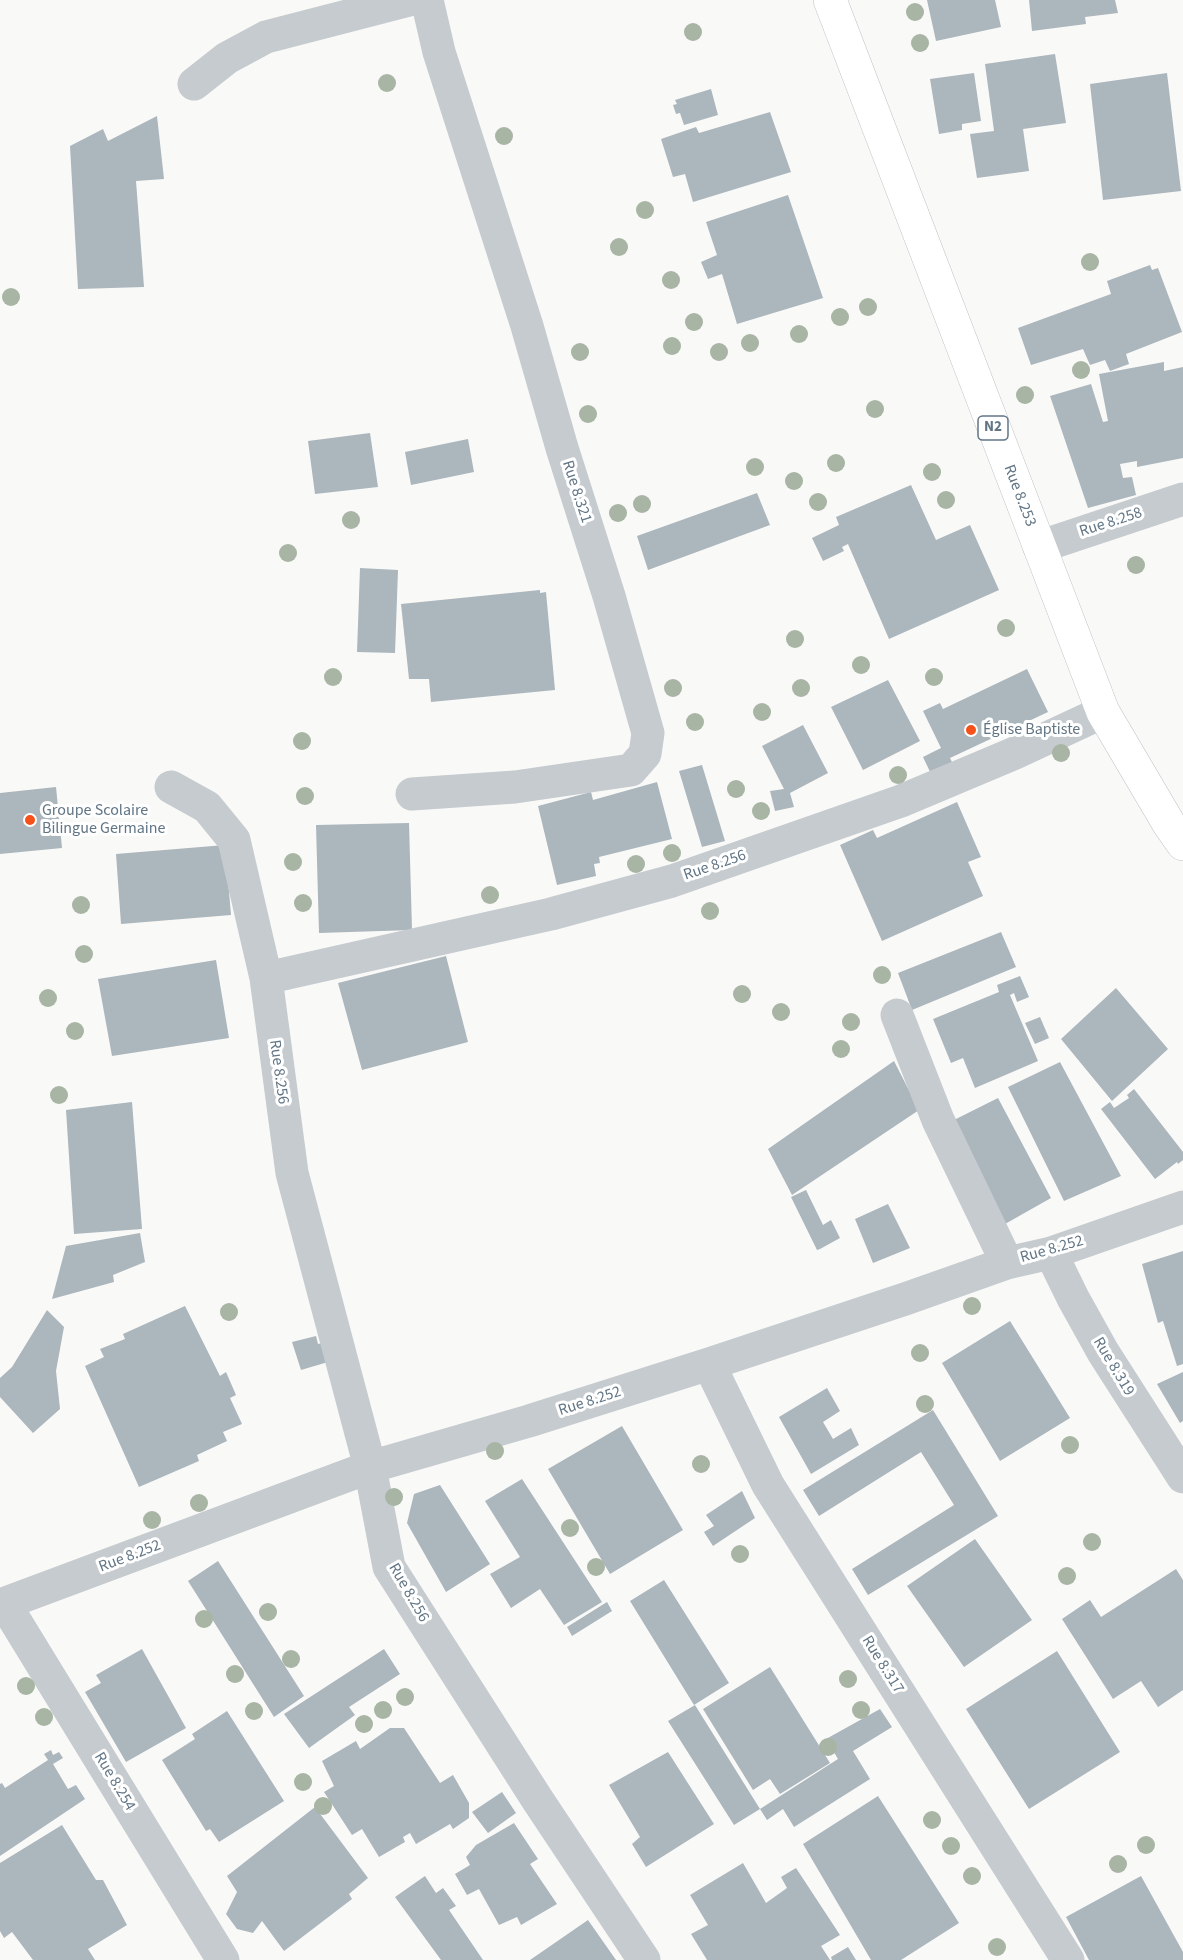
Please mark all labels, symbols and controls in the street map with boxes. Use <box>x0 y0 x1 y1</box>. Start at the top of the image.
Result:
road number: N2 <box>978 416 1008 440</box>
street label: Rue 8.321 <box>557 458 595 526</box>
street label: Rue 8.253 <box>998 462 1040 530</box>
street label: Rue 8.258 <box>1077 504 1145 542</box>
place label: Église Baptiste <box>983 720 1080 740</box>
marker: Église Baptiste <box>964 723 978 737</box>
place label: Groupe Scolaire Bilingue Germaine <box>42 801 165 839</box>
marker: Groupe Scolaire Bilingue Germaine <box>23 813 37 827</box>
street label: Rue 8.256 <box>681 846 749 886</box>
street label: Rue 8.256 <box>264 1039 292 1105</box>
street label: Rue 8.252 <box>1018 1232 1086 1268</box>
street label: Rue 8.319 <box>1088 1334 1138 1400</box>
street label: Rue 8.252 <box>556 1383 624 1421</box>
street label: Rue 8.252 <box>96 1536 164 1578</box>
street label: Rue 8.256 <box>384 1560 432 1626</box>
street label: Rue 8.317 <box>857 1632 907 1698</box>
street label: Rue 8.254 <box>89 1749 139 1815</box>

